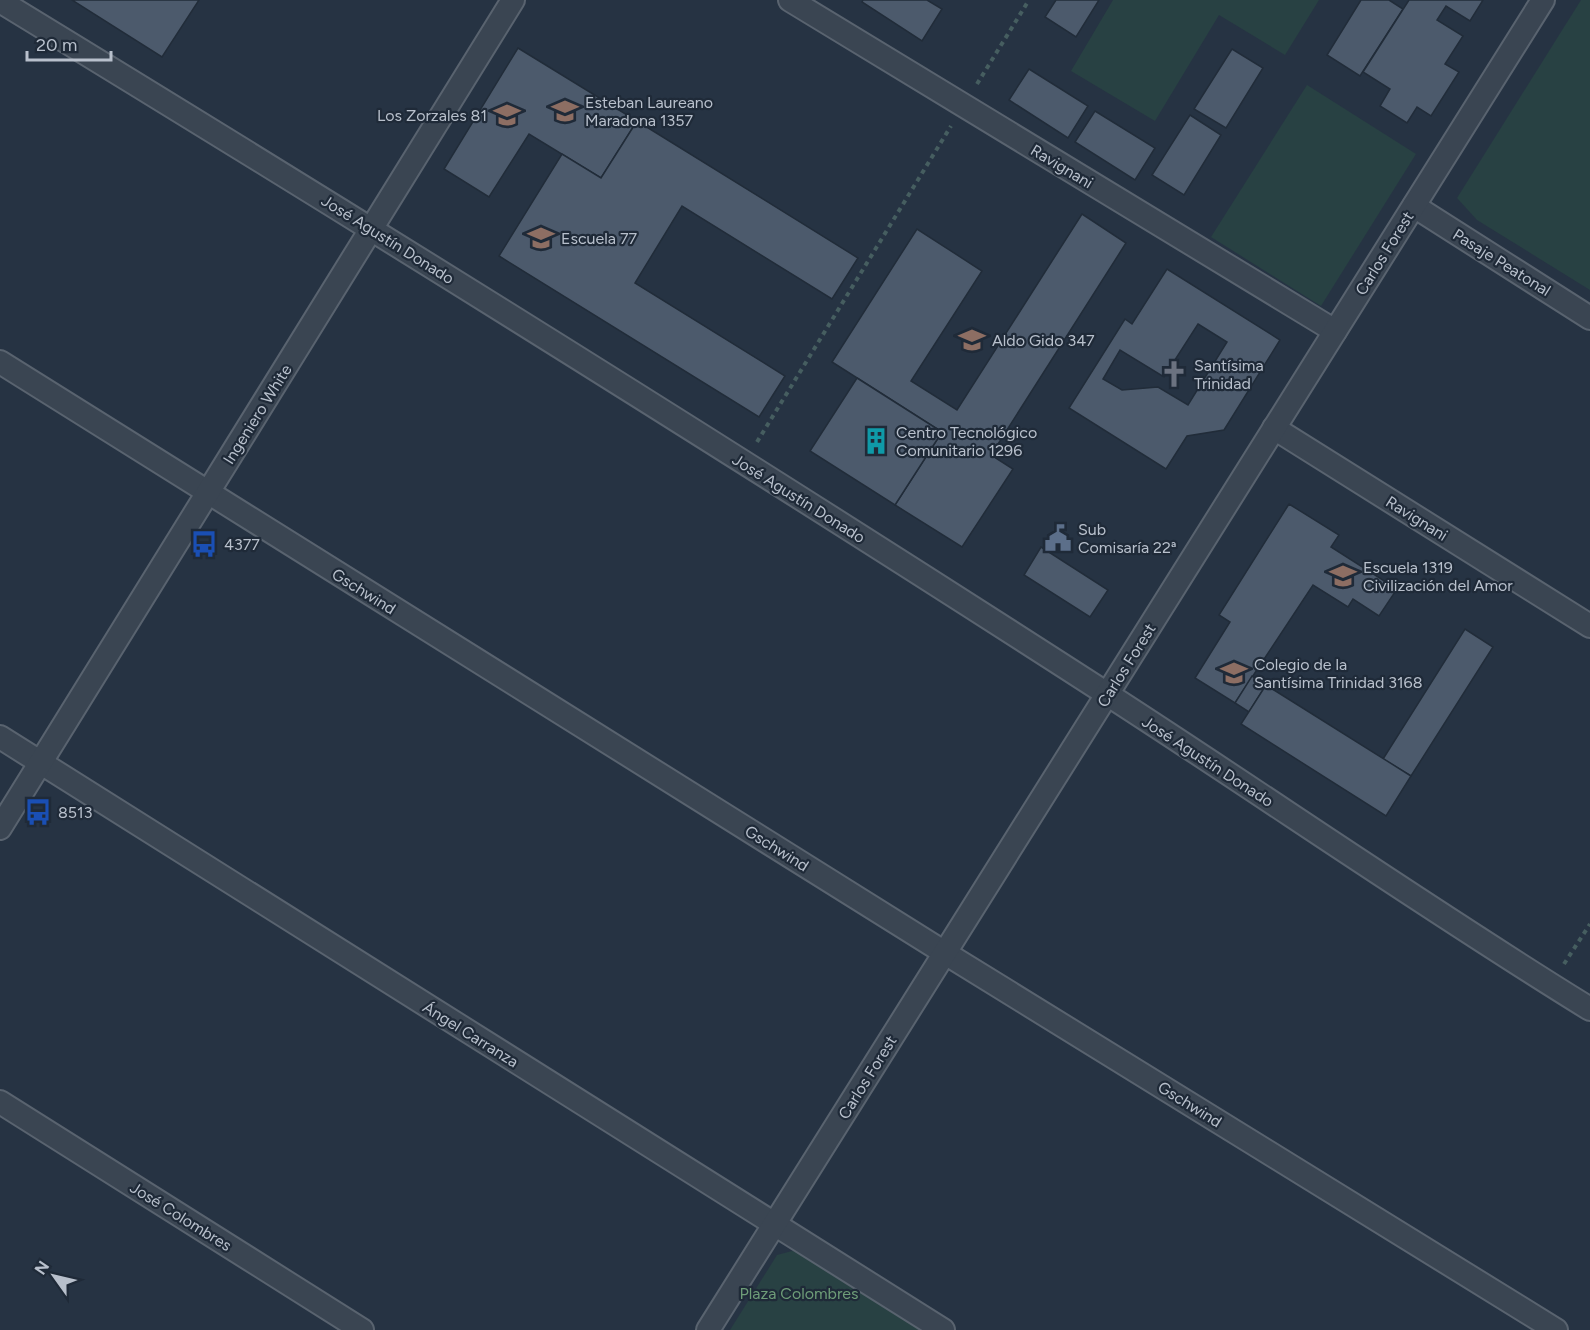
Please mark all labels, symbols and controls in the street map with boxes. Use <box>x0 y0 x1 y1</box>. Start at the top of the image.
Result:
scale bar <box>27 24 111 62</box>
text: 20 m <box>36 34 77 56</box>
place label: Esteban Laureano Maradona 1357 <box>585 93 713 130</box>
school or university icon: Esteban Laureano Maradona 1357 <box>550 96 580 126</box>
school or university icon: Los Zorzales 81 <box>492 100 522 130</box>
place label: Los Zorzales 81 <box>377 106 487 125</box>
street label: Ravignani <box>1027 140 1096 192</box>
street label: José Agustín Donado <box>318 191 458 288</box>
street label: Carlos Forest <box>1351 208 1418 299</box>
school or university icon: Escuela 77 <box>526 223 556 253</box>
street label: Pasaje Peatonal <box>1449 225 1554 300</box>
place label: Escuela 77 <box>561 229 637 248</box>
school or university icon: Aldo Gido 347 <box>957 325 987 355</box>
place label: Aldo Gido 347 <box>992 331 1095 350</box>
place label: Santísima Trinidad <box>1194 356 1264 393</box>
church icon: Santísima Trinidad <box>1159 359 1189 389</box>
street label: Ingeniero White <box>219 361 296 468</box>
place label: Centro Tecnológico Comunitario 1296 <box>896 423 1037 460</box>
building icon: Centro Tecnológico Comunitario 1296 <box>861 426 891 456</box>
street label: José Agustín Donado <box>729 450 869 547</box>
street label: Ravignani <box>1382 492 1451 545</box>
place label: Sub Comisaría 22ª <box>1078 520 1176 557</box>
public building icon: Sub Comisaría 22ª <box>1043 523 1073 553</box>
bus stop icon: 4377 <box>189 529 219 559</box>
place label: 4377 <box>224 535 260 554</box>
place label: Escuela 1319 Civilización del Amor <box>1363 558 1513 595</box>
school or university icon: Escuela 1319 Civilización del Amor <box>1328 561 1358 591</box>
street label: Gschwind <box>328 564 399 618</box>
street label: Carlos Forest <box>1093 620 1160 711</box>
place label: Colegio de la Santísima Trinidad 3168 <box>1254 655 1422 692</box>
school or university icon: Colegio de la Santísima Trinidad 3168 <box>1219 658 1249 688</box>
street label: José Agustín Donado <box>1138 712 1277 811</box>
bus stop icon: 8513 <box>23 797 53 827</box>
place label: 8513 <box>58 803 92 822</box>
street label: Gschwind <box>741 821 812 875</box>
street label: Ángel Carranza <box>419 997 522 1071</box>
street label: Carlos Forest <box>834 1032 901 1123</box>
street label: Gschwind <box>1154 1077 1225 1131</box>
street label: José Colombres <box>127 1178 235 1255</box>
north arrow <box>24 1246 84 1306</box>
text: N <box>31 1257 53 1278</box>
park label: Plaza Colombres <box>739 1284 859 1303</box>

